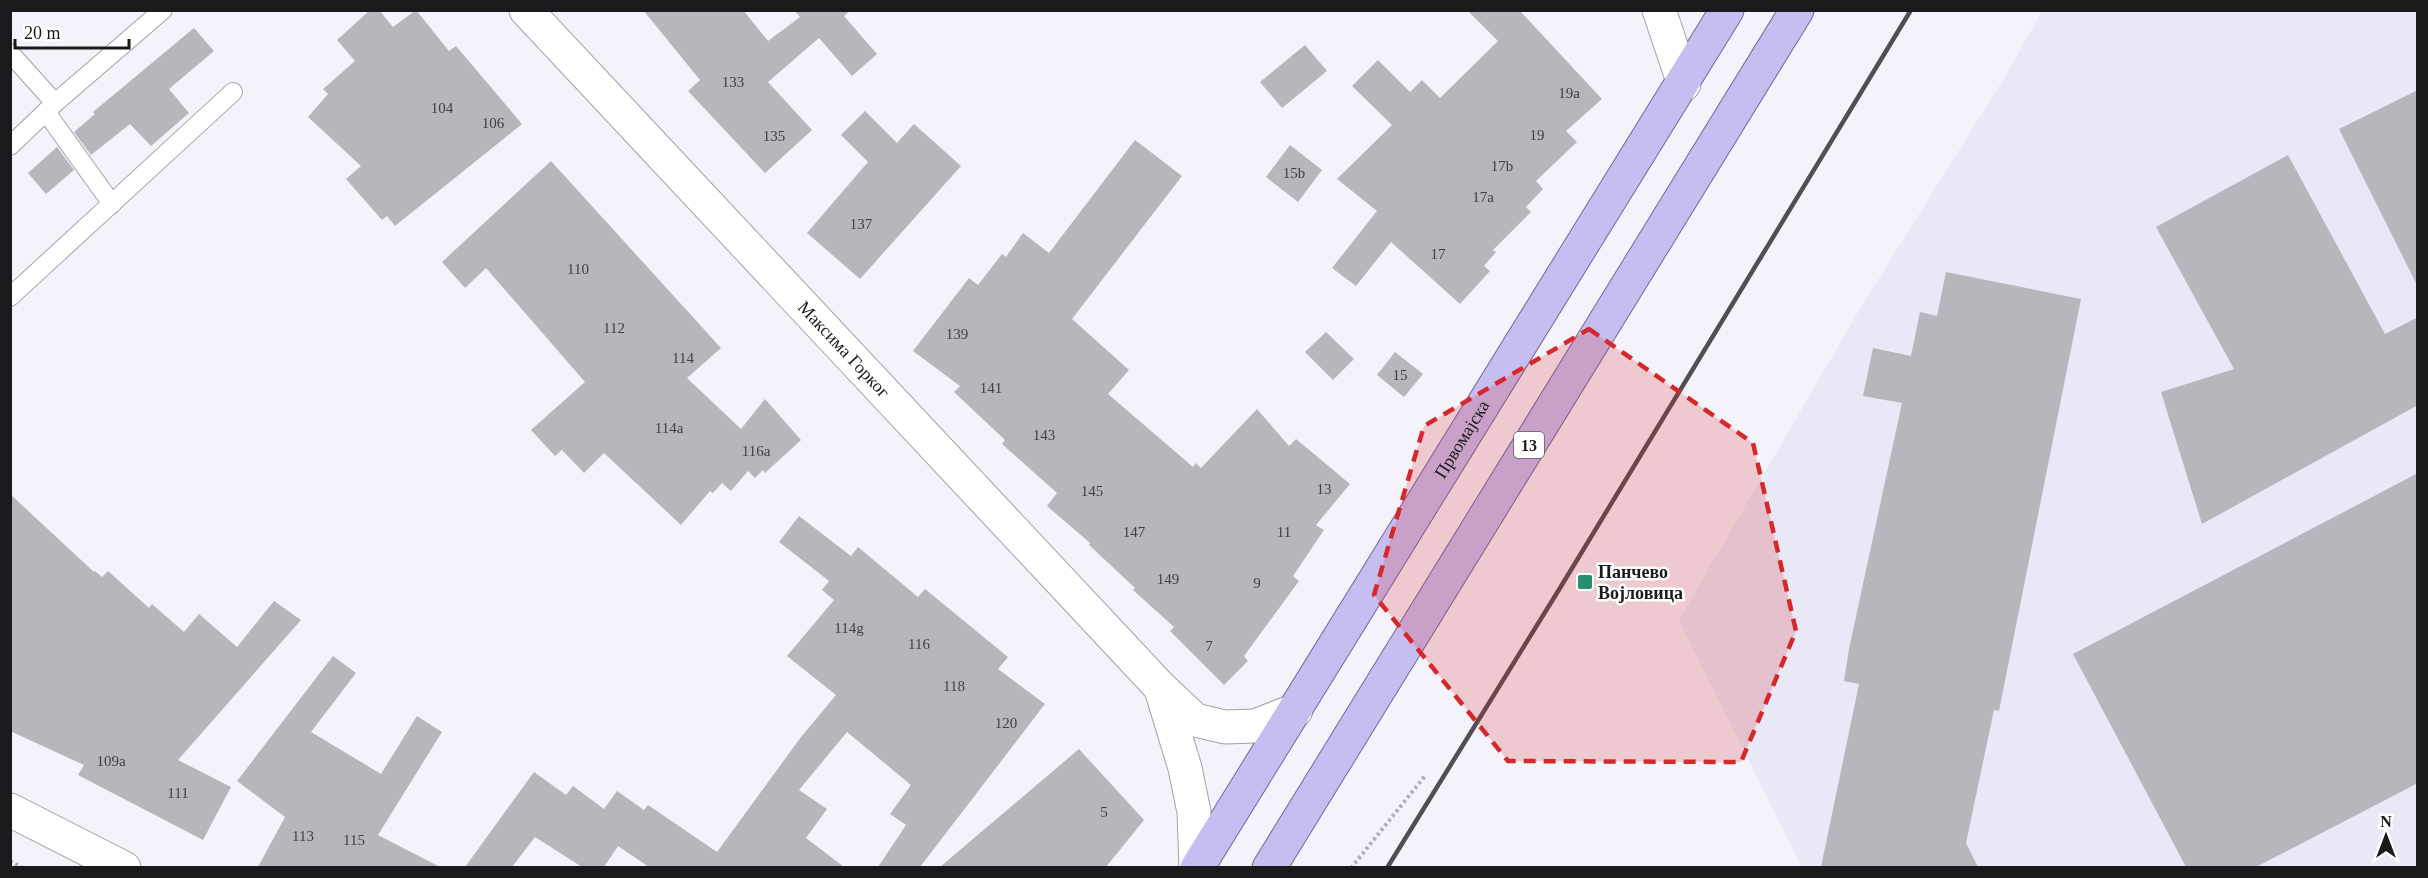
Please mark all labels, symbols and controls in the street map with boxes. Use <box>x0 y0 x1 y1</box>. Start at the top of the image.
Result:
scale bar <box>15 12 129 50</box>
text: 20 m <box>24 23 61 43</box>
house number: 133 <box>722 74 744 90</box>
house number: 19a <box>1558 85 1580 101</box>
house number: 104 <box>431 100 454 116</box>
house number: 106 <box>482 115 505 131</box>
house number: 19 <box>1530 127 1545 143</box>
house number: 135 <box>763 128 785 144</box>
house number: 17b <box>1491 158 1513 174</box>
house number: 15b <box>1283 165 1305 181</box>
house number: 17a <box>1472 189 1494 205</box>
house number: 137 <box>850 216 873 232</box>
house number: 17 <box>1431 246 1446 262</box>
house number: 110 <box>567 261 589 277</box>
street label: Максима Горког <box>794 297 894 402</box>
house number: 112 <box>603 320 625 336</box>
house number: 139 <box>946 326 968 342</box>
house number: 114 <box>672 350 694 366</box>
house number: 15 <box>1393 367 1408 383</box>
house number: 141 <box>980 380 1002 396</box>
street label: Првомајска <box>1430 397 1493 482</box>
house number: 114a <box>655 420 684 436</box>
house number: 143 <box>1033 427 1055 443</box>
road number: 13 <box>1514 432 1544 458</box>
house number: 116a <box>742 443 771 459</box>
house number: 13 <box>1317 481 1332 497</box>
house number: 145 <box>1081 483 1103 499</box>
house number: 147 <box>1123 524 1146 540</box>
house number: 11 <box>1277 524 1291 540</box>
place label: Панчево Војловица <box>1598 562 1683 603</box>
house number: 149 <box>1157 571 1179 587</box>
marker: Панчево Војловица <box>1576 573 1594 591</box>
house number: 9 <box>1253 575 1261 591</box>
house number: 114g <box>834 620 864 636</box>
house number: 116 <box>908 636 930 652</box>
house number: 7 <box>1205 638 1213 654</box>
house number: 118 <box>943 678 965 694</box>
house number: 120 <box>995 715 1017 731</box>
house number: 109a <box>96 753 126 769</box>
house number: 111 <box>167 785 189 801</box>
house number: 5 <box>1100 804 1108 820</box>
north arrow <box>2356 806 2416 866</box>
text: N <box>2380 813 2392 830</box>
house number: 113 <box>292 828 314 844</box>
house number: 115 <box>343 832 365 848</box>

